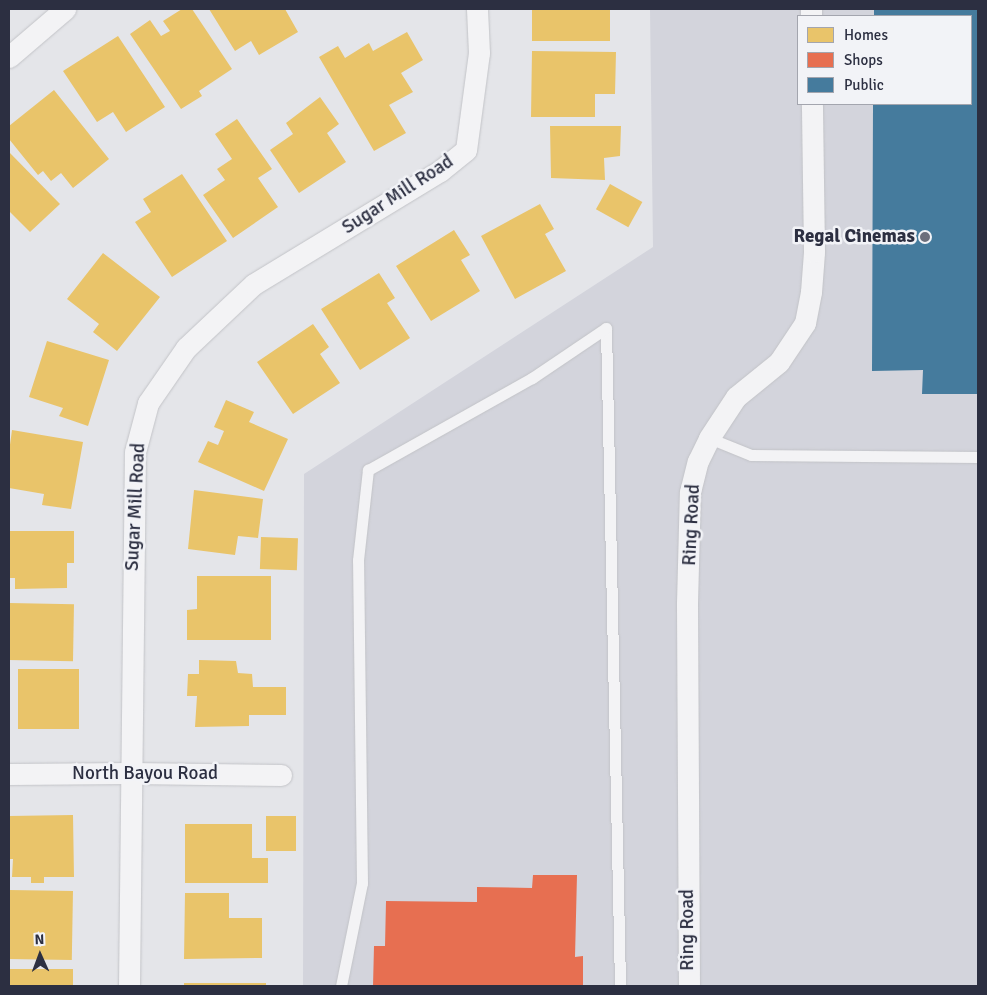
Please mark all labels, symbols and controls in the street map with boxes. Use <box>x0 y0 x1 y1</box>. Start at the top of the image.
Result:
legend <box>797 15 972 105</box>
text: Homes <box>844 26 888 44</box>
text: Shops <box>844 51 883 69</box>
text: Public <box>844 76 884 94</box>
street label: Sugar Mill Road <box>338 151 458 239</box>
place label: Regal Cinemas <box>794 226 915 248</box>
marker: Regal Cinemas <box>919 231 931 243</box>
street label: Sugar Mill Road <box>121 442 151 572</box>
street label: Ring Road <box>678 484 706 566</box>
street label: North Bayou Road <box>72 763 218 785</box>
street label: Ring Road <box>677 889 699 971</box>
north arrow <box>15 930 65 980</box>
text: N <box>34 931 45 948</box>

